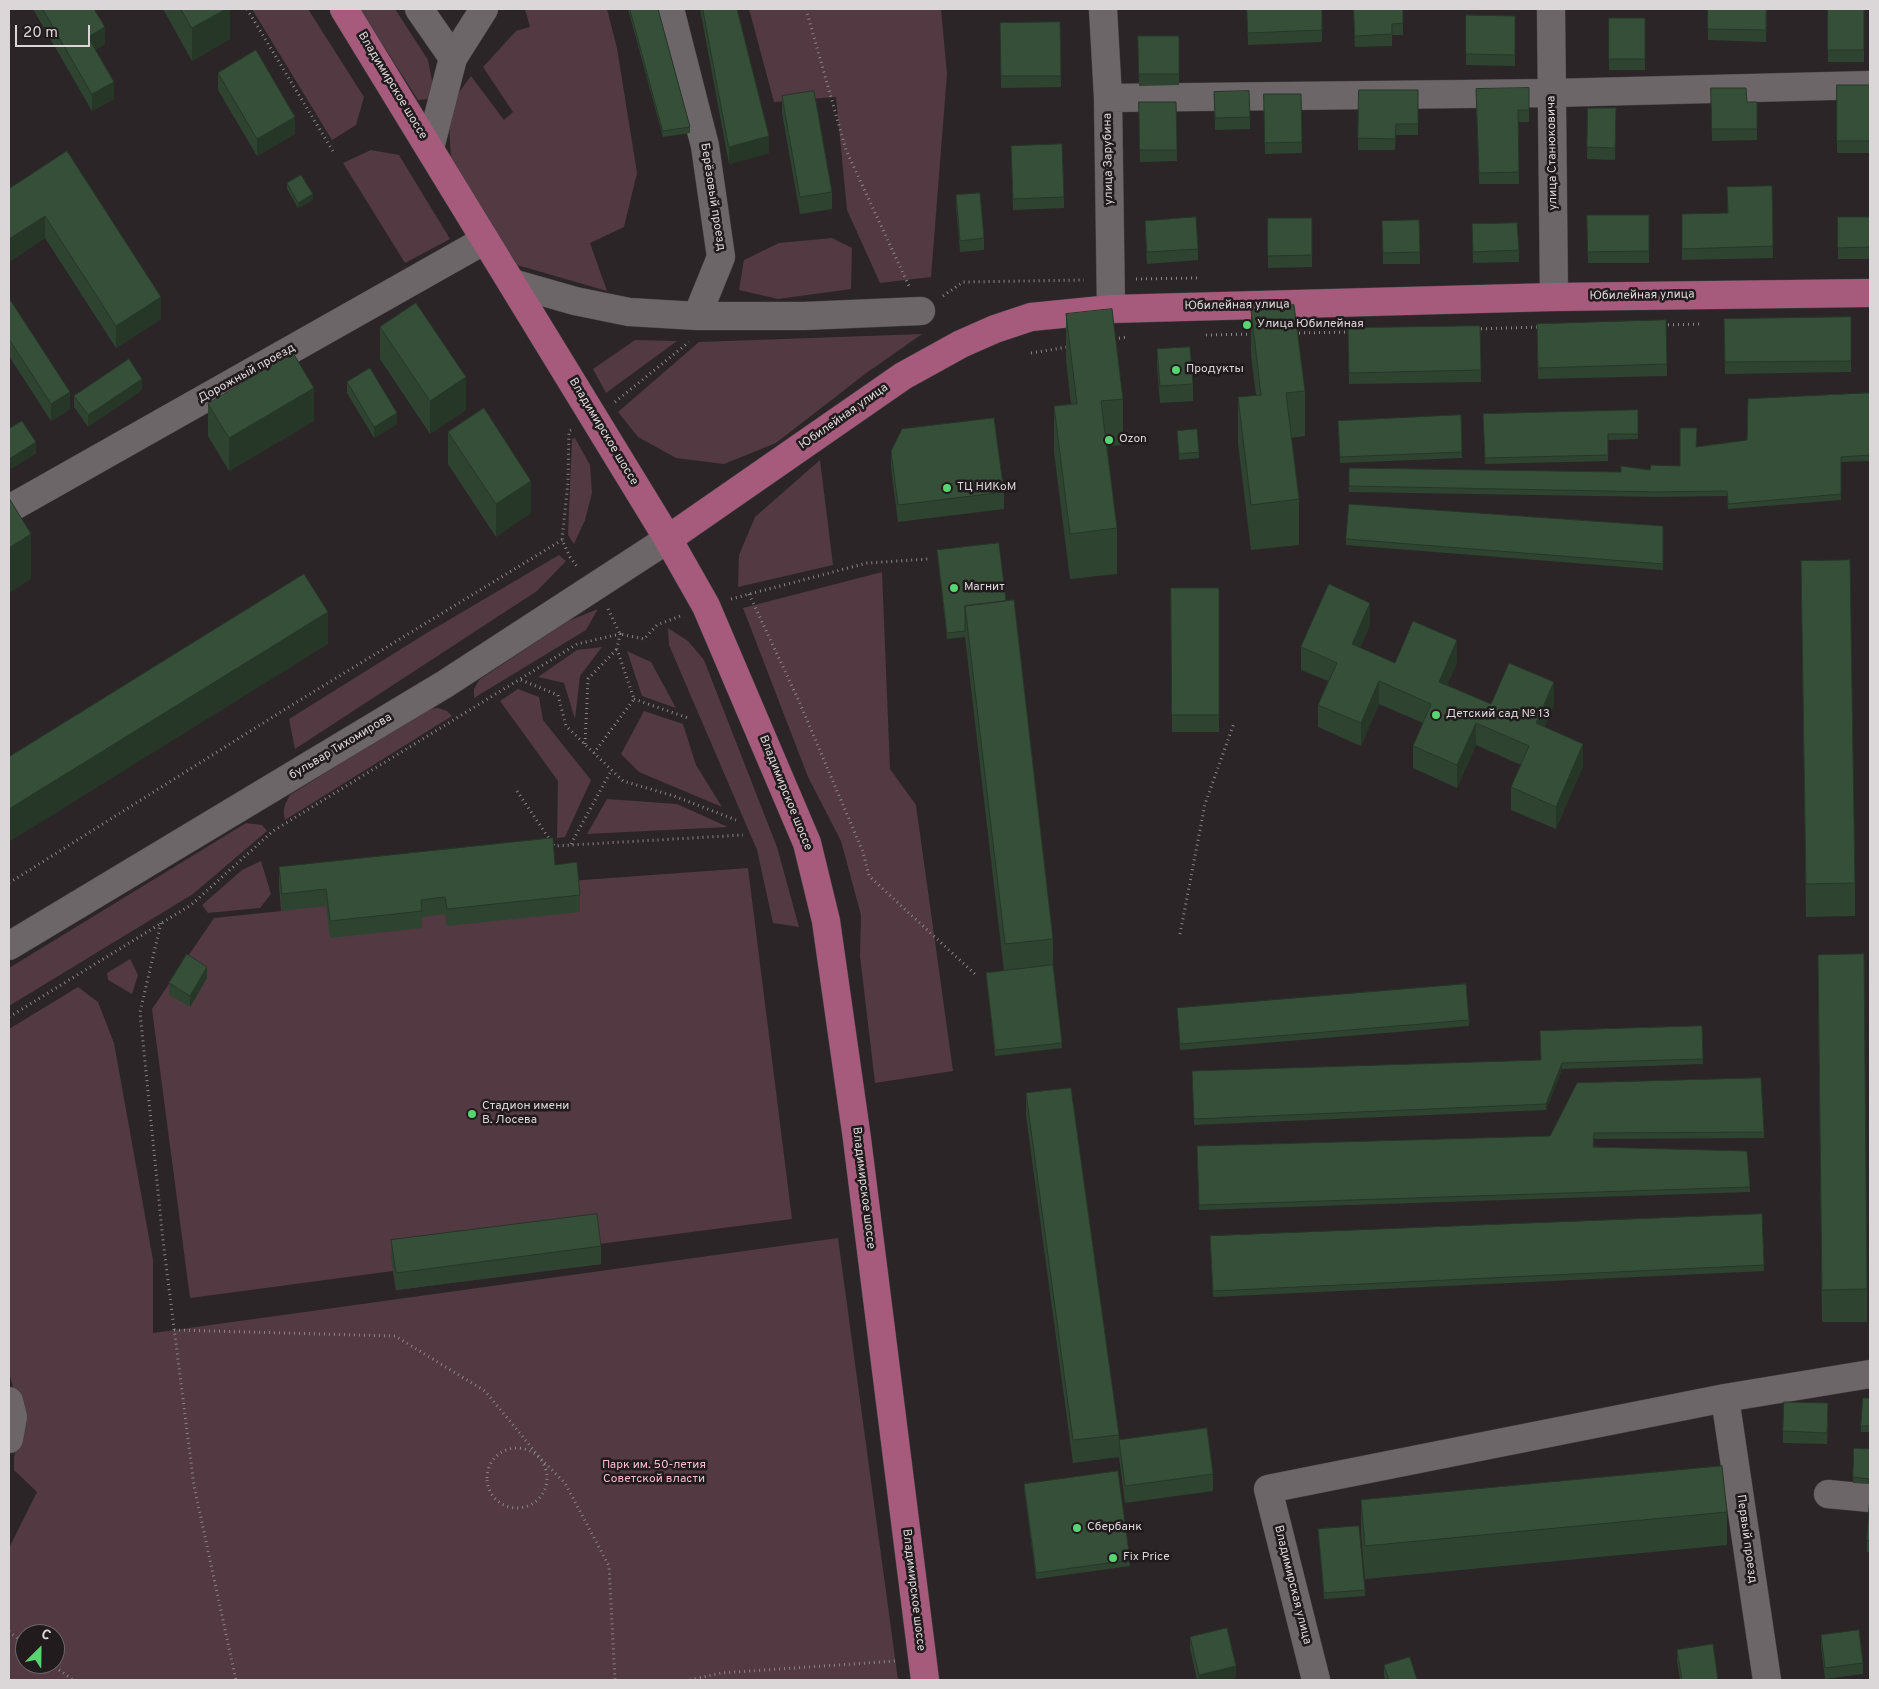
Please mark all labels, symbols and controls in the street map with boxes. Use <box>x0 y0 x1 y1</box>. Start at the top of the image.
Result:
scale bar <box>18 15 92 47</box>
text: 20 m <box>23 24 58 43</box>
street label: Владимирское шоссе <box>354 30 430 142</box>
street label: улица Станюковича <box>1545 96 1561 210</box>
street label: улица Зарубина <box>1101 113 1117 205</box>
street label: Берёзовый проезд <box>696 142 728 252</box>
street label: Юбилейная улица <box>1589 288 1695 304</box>
street label: Юбилейная улица <box>1184 298 1290 314</box>
place label: Улица Юбилейная <box>1257 318 1364 332</box>
marker: Улица Юбилейная <box>1241 319 1253 331</box>
street label: Дорожный проезд <box>196 341 298 407</box>
place label: Продукты <box>1186 363 1244 377</box>
marker: Продукты <box>1170 364 1182 376</box>
street label: Владимирское шоссе <box>565 376 641 488</box>
street label: Юбилейная улица <box>797 381 891 453</box>
place label: Ozon <box>1119 433 1147 447</box>
marker: Ozon <box>1103 434 1115 446</box>
place label: ТЦ НИКоМ <box>957 481 1016 495</box>
marker: ТЦ НИКоМ <box>941 482 953 494</box>
place label: Магнит <box>964 581 1005 595</box>
marker: Магнит <box>948 582 960 594</box>
place label: Детский сад № 13 <box>1446 708 1550 722</box>
marker: Детский сад № 13 <box>1430 709 1442 721</box>
street label: бульвар Тихомирова <box>287 711 395 783</box>
street label: Владимирское шоссе <box>755 733 815 853</box>
place label: Стадион имени В. Лосева <box>482 1100 569 1128</box>
marker: Стадион имени В. Лосева <box>466 1108 478 1120</box>
street label: Владимирское шоссе <box>848 1126 878 1250</box>
park label: Парк им. 50-летия Советской власти <box>602 1459 706 1487</box>
street label: Первый проезд <box>1733 1494 1759 1584</box>
place label: Сбербанк <box>1087 1521 1142 1535</box>
marker: Сбербанк <box>1071 1522 1083 1534</box>
street label: Владимирская улица <box>1270 1524 1314 1646</box>
street label: Владимирское шоссе <box>898 1528 928 1652</box>
place label: Fix Price <box>1123 1551 1170 1565</box>
marker: Fix Price <box>1107 1552 1119 1564</box>
north arrow <box>15 1624 65 1674</box>
text: С <box>38 1626 53 1645</box>

